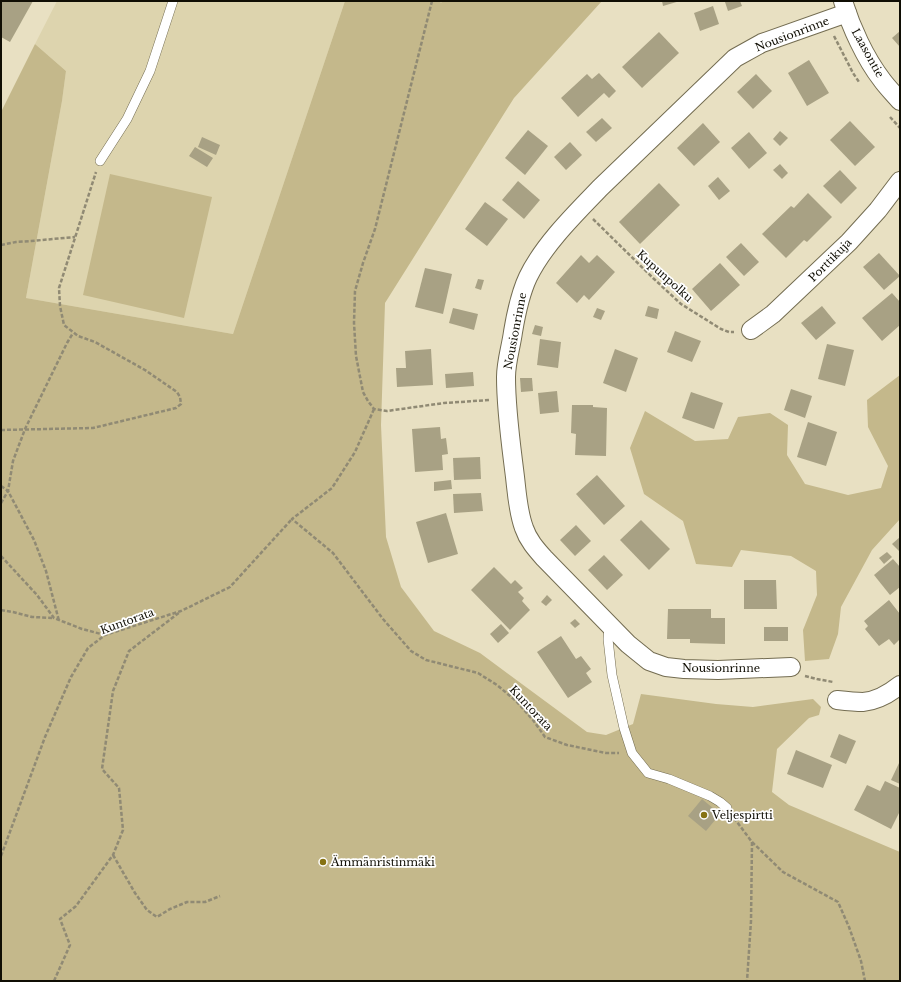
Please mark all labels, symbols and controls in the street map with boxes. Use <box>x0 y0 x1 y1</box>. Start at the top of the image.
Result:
street label: Nousionrinne <box>753 13 831 55</box>
street label: Laasontie <box>849 26 887 80</box>
street label: Porttikuja <box>805 235 855 285</box>
street label: Kupunpolku <box>634 247 696 305</box>
street label: Nousionrinne <box>501 291 529 371</box>
street label: Kuntorata <box>98 604 157 637</box>
street label: Nousionrinne <box>682 661 760 675</box>
street label: Kuntorata <box>507 683 556 734</box>
place label: Veljespirtti <box>711 808 773 822</box>
marker: Veljespirtti <box>699 810 709 820</box>
place label: Ämmänristinmäki <box>330 855 435 869</box>
marker: Ämmänristinmäki <box>318 857 328 867</box>

